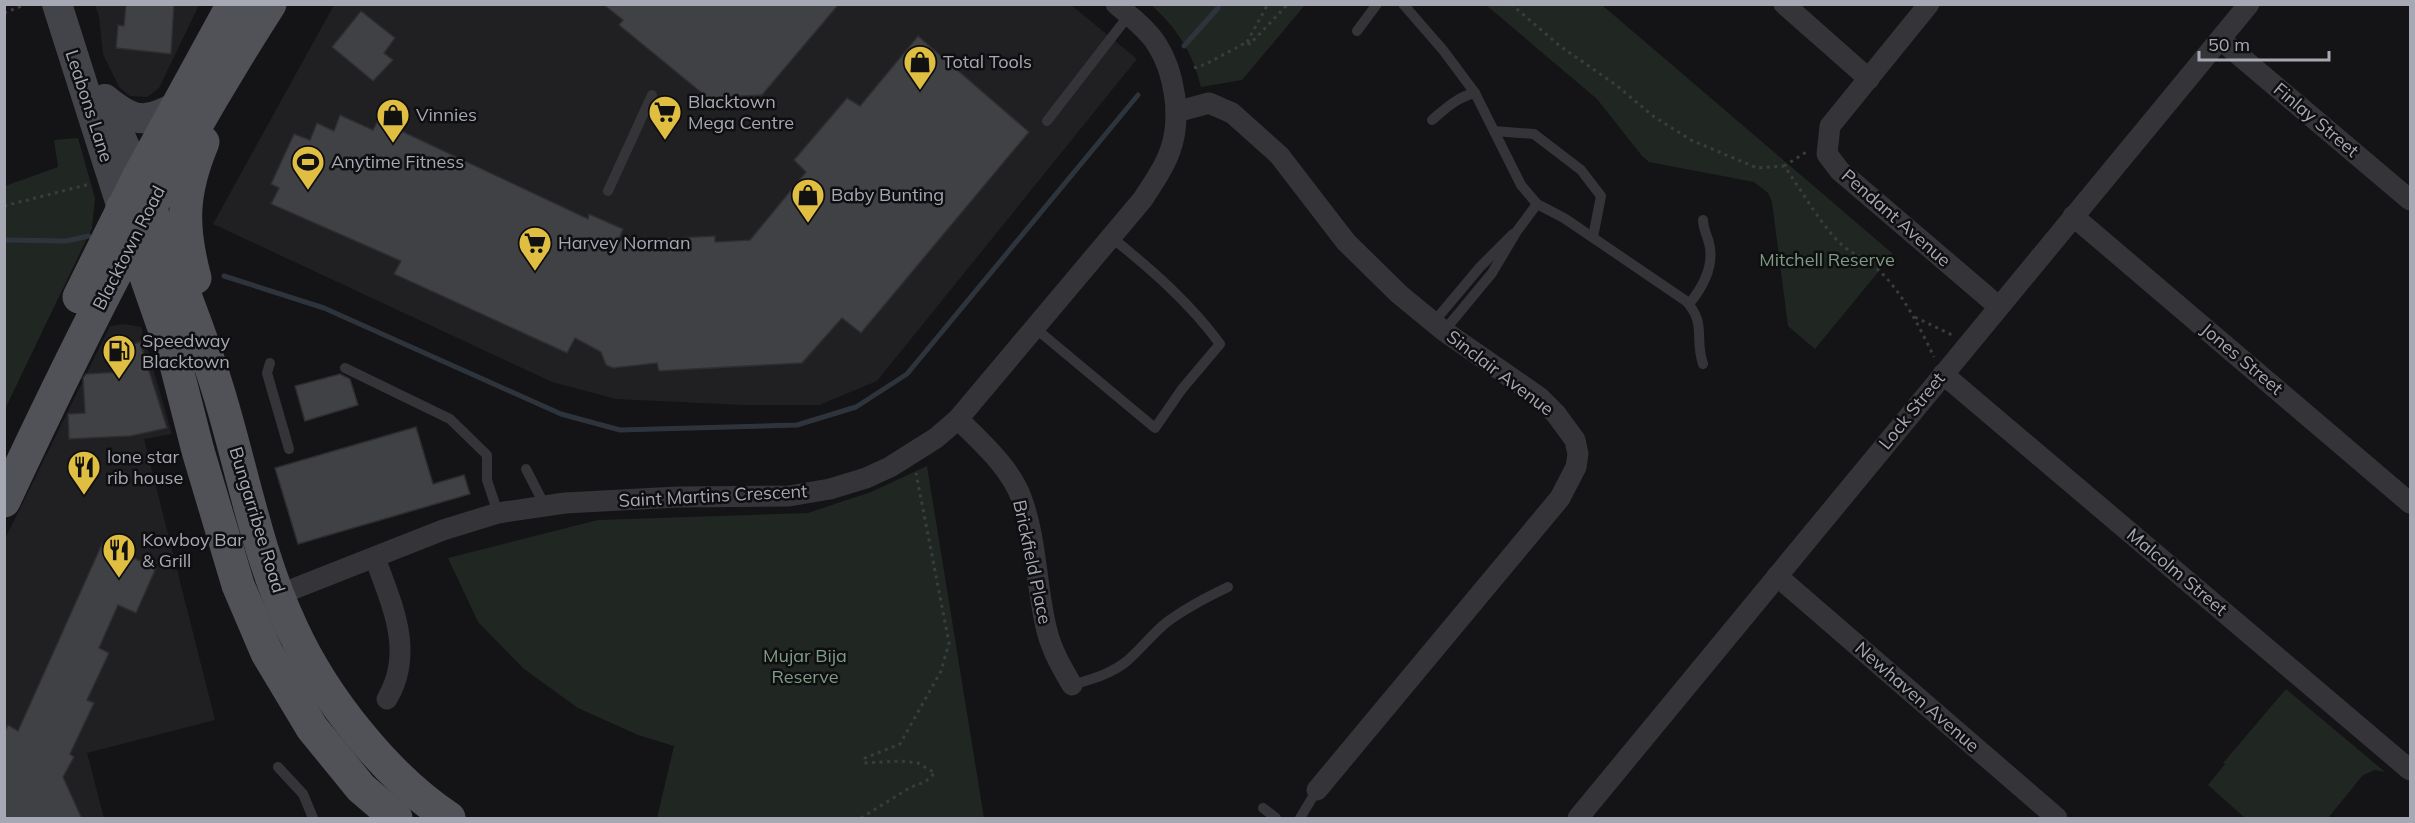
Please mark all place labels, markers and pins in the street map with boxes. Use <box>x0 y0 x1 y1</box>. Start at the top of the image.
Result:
shop icon: Total Tools <box>902 44 938 91</box>
place label: Total Tools <box>943 50 1032 73</box>
place label: Blacktown Mega Centre <box>688 90 794 134</box>
supermarket icon: Blacktown Mega Centre <box>647 94 683 141</box>
shop icon: Vinnies <box>375 97 411 144</box>
place label: Vinnies <box>416 103 477 126</box>
sports icon: Anytime Fitness <box>290 144 326 191</box>
place label: Anytime Fitness <box>331 150 464 173</box>
shop icon: Baby Bunting <box>790 177 826 224</box>
place label: Baby Bunting <box>831 183 944 206</box>
supermarket icon: Harvey Norman <box>517 225 553 272</box>
place label: Harvey Norman <box>558 231 690 254</box>
place label: Speedway Blacktown <box>142 329 231 373</box>
fuel station icon: Speedway Blacktown <box>101 333 137 380</box>
place label: lone star rib house <box>107 445 183 489</box>
restaurant icon: lone star rib house <box>66 449 102 496</box>
place label: Kowboy Bar & Grill <box>142 528 244 572</box>
restaurant icon: Kowboy Bar & Grill <box>101 532 137 579</box>

